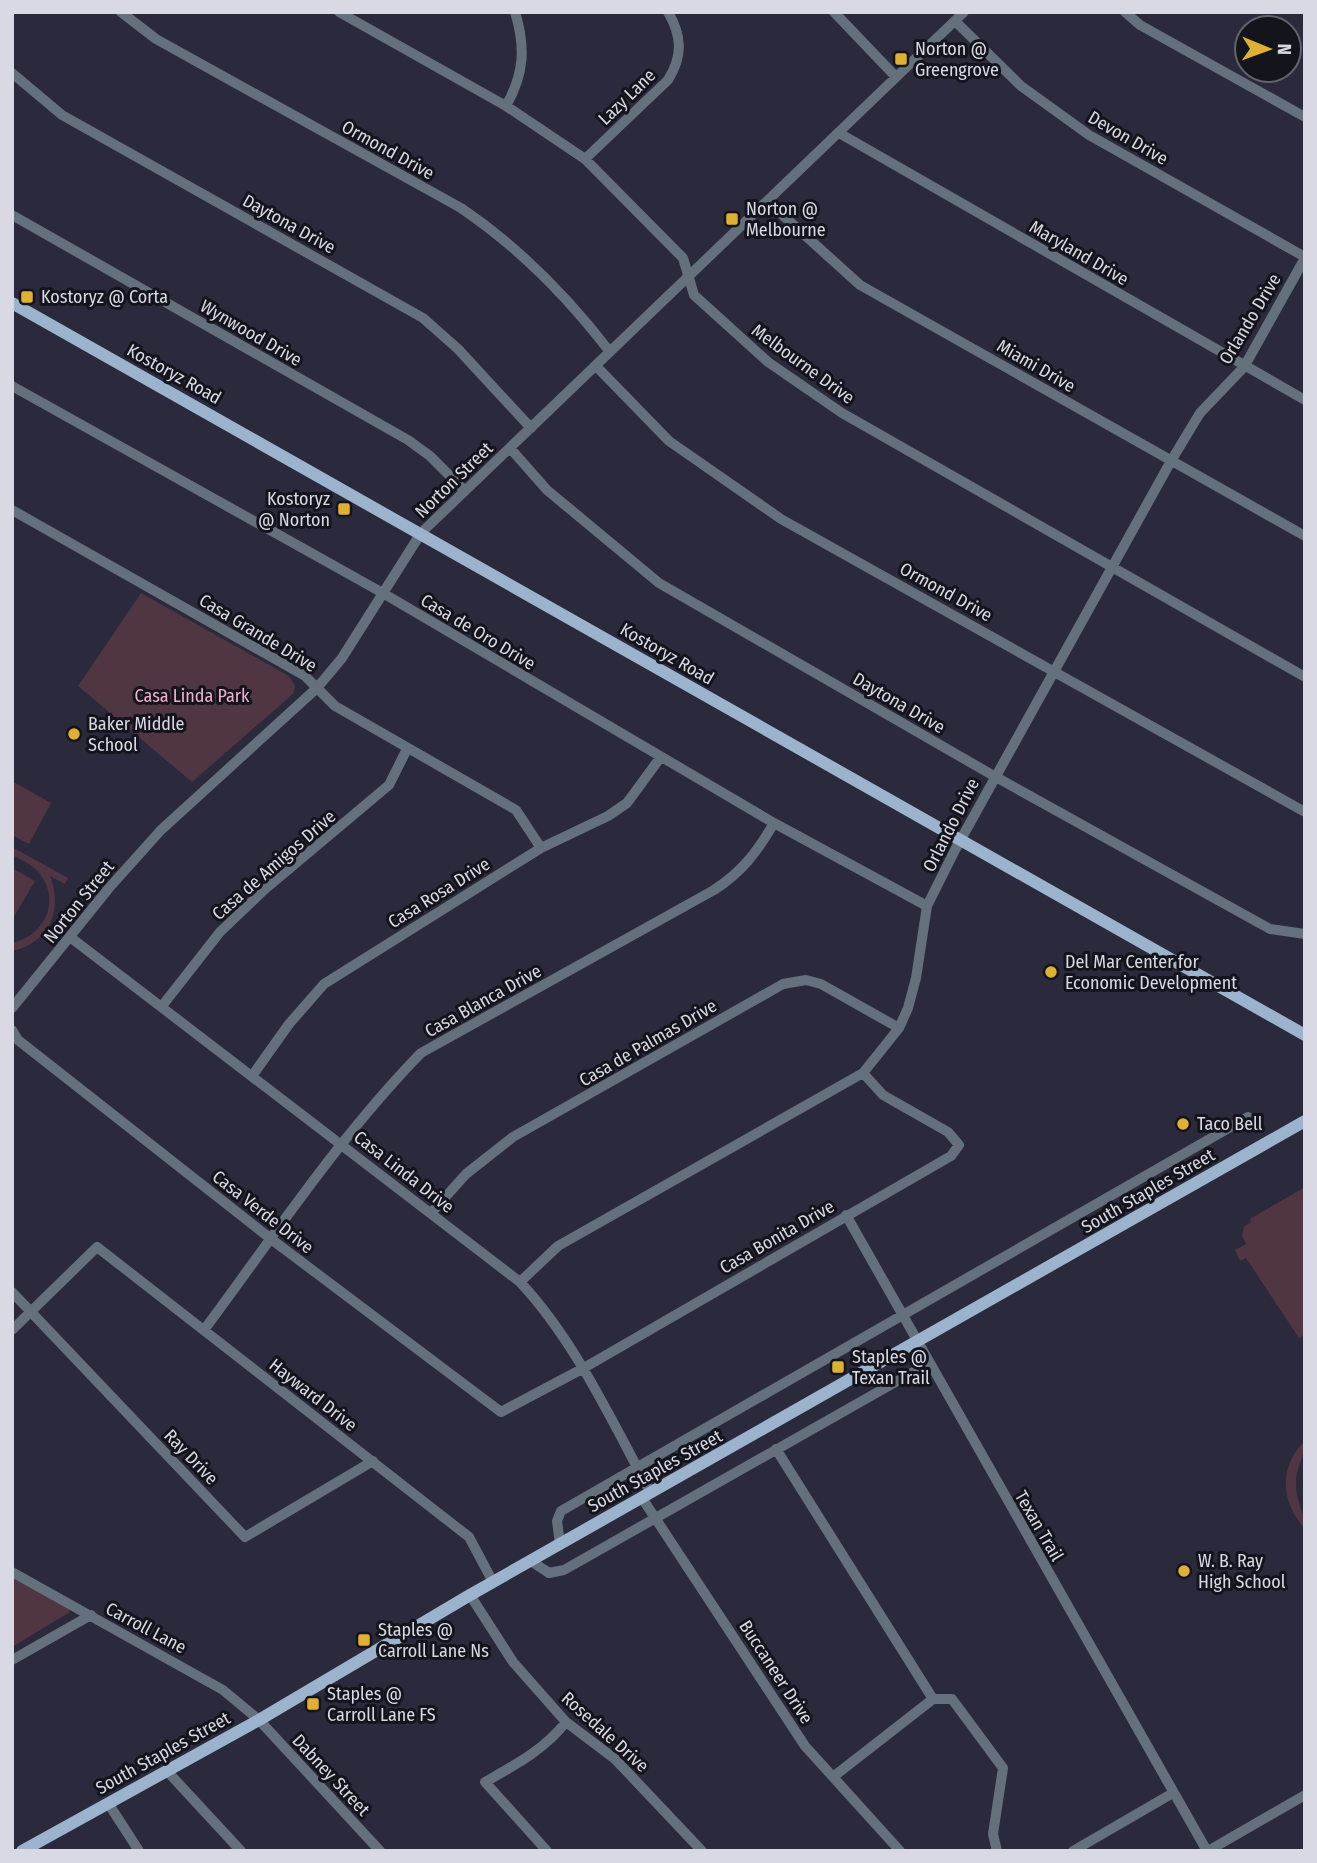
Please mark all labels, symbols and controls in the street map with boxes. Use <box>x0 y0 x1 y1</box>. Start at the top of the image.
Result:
north arrow <box>1233 14 1303 84</box>
place label: Norton @ Greengrove <box>915 38 999 81</box>
text: N <box>1273 43 1296 55</box>
marker: Norton @ Greengrove <box>893 51 909 67</box>
street label: Lazy Lane <box>594 64 660 130</box>
street label: Devon Drive <box>1084 106 1172 170</box>
street label: Ormond Drive <box>338 116 438 184</box>
street label: Daytona Drive <box>239 190 339 259</box>
place label: Norton @ Melbourne <box>746 198 826 241</box>
marker: Norton @ Melbourne <box>724 211 740 227</box>
street label: Maryland Drive <box>1025 216 1133 290</box>
street label: Orlando Drive <box>1214 270 1286 368</box>
place label: Kostoryz @ Corta <box>41 286 168 308</box>
marker: Kostoryz @ Corta <box>19 289 35 305</box>
street label: Wynwood Drive <box>196 295 306 371</box>
street label: Melbourne Drive <box>747 319 859 409</box>
street label: Miami Drive <box>993 335 1079 397</box>
street label: Kostoryz Road <box>123 339 225 409</box>
street label: Norton Street <box>410 437 498 523</box>
place label: Kostoryz @ Norton <box>258 488 330 531</box>
marker: Kostoryz @ Norton <box>336 501 352 517</box>
street label: Ormond Drive <box>896 558 996 626</box>
street label: Casa Grande Drive <box>195 589 321 677</box>
street label: Casa de Oro Drive <box>417 589 539 675</box>
street label: Kostoryz Road <box>616 618 718 690</box>
street label: Daytona Drive <box>849 668 949 738</box>
park label: Casa Linda Park <box>135 685 250 707</box>
place label: Baker Middle School <box>88 713 185 756</box>
marker: Baker Middle School <box>66 726 82 742</box>
street label: Orlando Drive <box>918 774 984 875</box>
street label: Casa de Amigos Drive <box>208 805 340 925</box>
street label: Casa Rosa Drive <box>384 853 494 933</box>
street label: Norton Street <box>39 856 119 948</box>
place label: Del Mar Center for Economic Development <box>1065 951 1237 994</box>
street label: Casa Blanca Drive <box>421 960 545 1042</box>
marker: Del Mar Center for Economic Development <box>1043 964 1059 980</box>
street label: Casa de Palmas Drive <box>575 995 721 1091</box>
place label: Taco Bell <box>1197 1113 1263 1135</box>
marker: Taco Bell <box>1175 1116 1191 1132</box>
street label: Casa Linda Drive <box>350 1126 459 1218</box>
street label: South Staples Street <box>1077 1144 1219 1238</box>
street label: Casa Verde Drive <box>208 1166 318 1258</box>
street label: Casa Bonita Drive <box>716 1195 838 1279</box>
place label: Staples @ Texan Trail <box>852 1346 930 1389</box>
street label: Hayward Drive <box>265 1354 361 1436</box>
marker: Staples @ Texan Trail <box>830 1359 846 1375</box>
street label: Ray Drive <box>159 1425 223 1489</box>
street label: South Staples Street <box>584 1425 726 1517</box>
street label: Texan Trail <box>1010 1487 1068 1565</box>
place label: W. B. Ray High School <box>1198 1550 1286 1593</box>
marker: W. B. Ray High School <box>1176 1563 1192 1579</box>
street label: Carroll Lane <box>102 1598 190 1658</box>
street label: Buccaneer Drive <box>734 1616 818 1728</box>
place label: Staples @ Carroll Lane Ns <box>378 1619 489 1662</box>
marker: Staples @ Carroll Lane Ns <box>356 1632 372 1648</box>
place label: Staples @ Carroll Lane FS <box>327 1683 436 1726</box>
street label: Rosedale Drive <box>557 1687 653 1777</box>
marker: Staples @ Carroll Lane FS <box>305 1696 321 1712</box>
street label: South Staples Street <box>92 1707 234 1799</box>
street label: Dabney Street <box>288 1730 374 1820</box>

